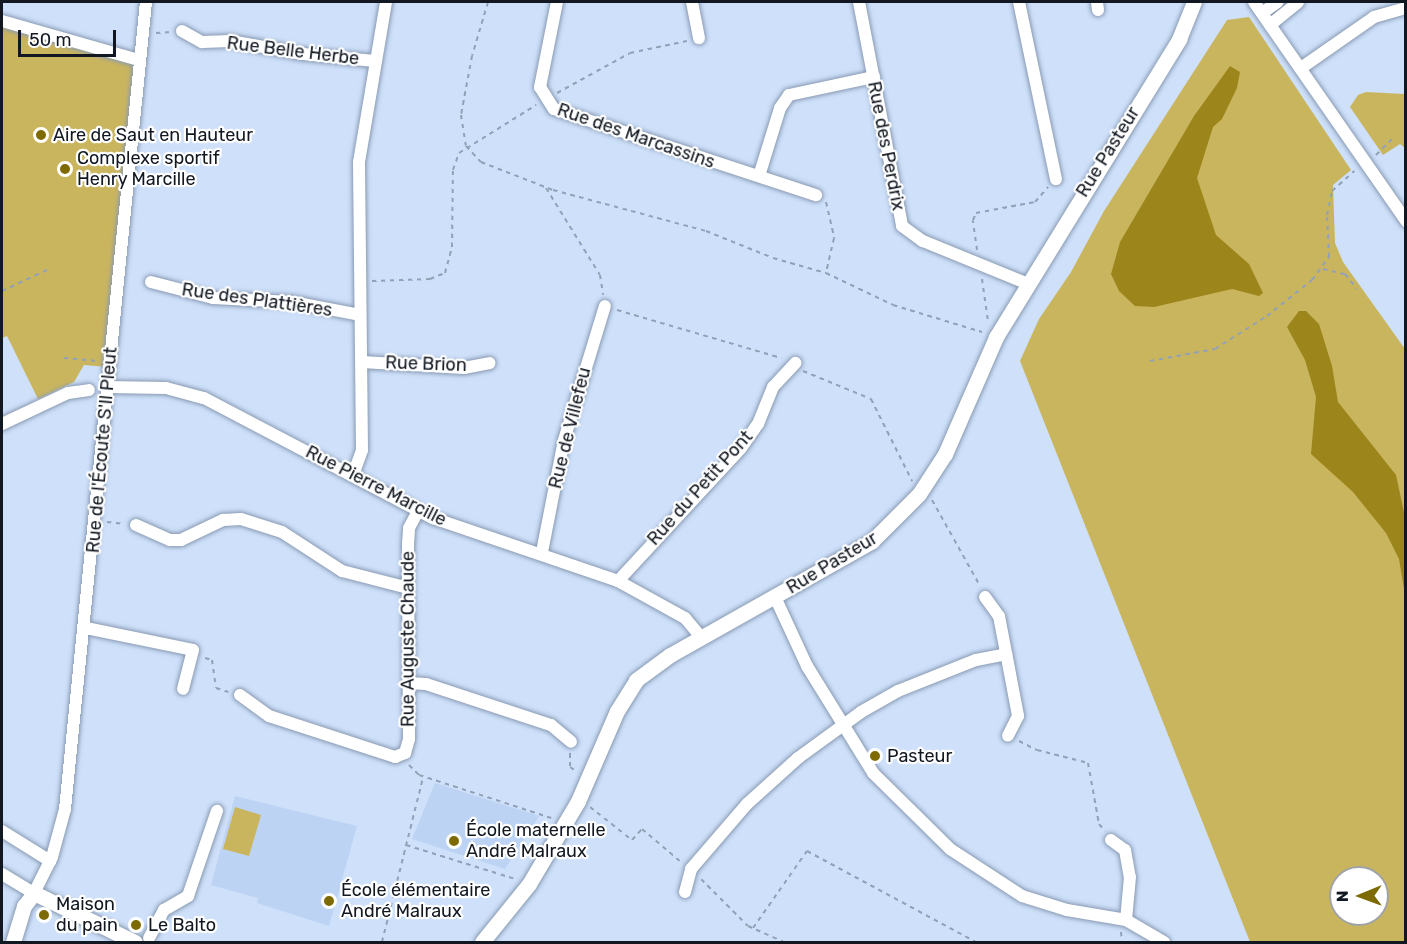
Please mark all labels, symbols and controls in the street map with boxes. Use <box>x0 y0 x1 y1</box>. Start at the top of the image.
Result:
scale bar <box>21 18 118 56</box>
text: 50 m <box>29 29 72 51</box>
street label: Rue Belle Herbe <box>226 32 360 70</box>
street label: Rue des Perdrix <box>863 80 909 212</box>
street label: Rue des Marcassins <box>554 99 718 173</box>
street label: Rue Pasteur <box>1072 103 1144 201</box>
place label: Aire de Saut en Hauteur <box>53 124 253 146</box>
marker: Aire de Saut en Hauteur <box>34 128 48 142</box>
place label: Complexe sportif Henry Marcille <box>77 148 220 190</box>
marker: Complexe sportif Henry Marcille <box>58 162 72 176</box>
street label: Rue des Plattières <box>180 279 334 321</box>
street label: Rue de l'Écoute S'Il Pleut <box>82 346 122 554</box>
street label: Rue Brion <box>385 352 467 376</box>
street label: Rue de Villefeu <box>544 365 596 491</box>
street label: Rue du Petit Pont <box>643 426 757 550</box>
street label: Rue Pierre Marcille <box>302 441 450 531</box>
street label: Rue Pasteur <box>783 527 881 599</box>
street label: Rue Auguste Chaude <box>397 551 419 727</box>
place label: Pasteur <box>887 745 952 767</box>
marker: Pasteur <box>868 749 882 763</box>
place label: École maternelle André Malraux <box>466 820 606 862</box>
marker: École maternelle André Malraux <box>447 834 461 848</box>
north arrow <box>1329 866 1389 926</box>
place label: École élémentaire André Malraux <box>341 880 490 922</box>
text: N <box>1333 890 1352 902</box>
place label: Maison du pain <box>56 894 118 936</box>
marker: École élémentaire André Malraux <box>322 894 336 908</box>
marker: Maison du pain <box>37 908 51 922</box>
place label: Le Balto <box>148 914 216 936</box>
marker: Le Balto <box>129 918 143 932</box>

